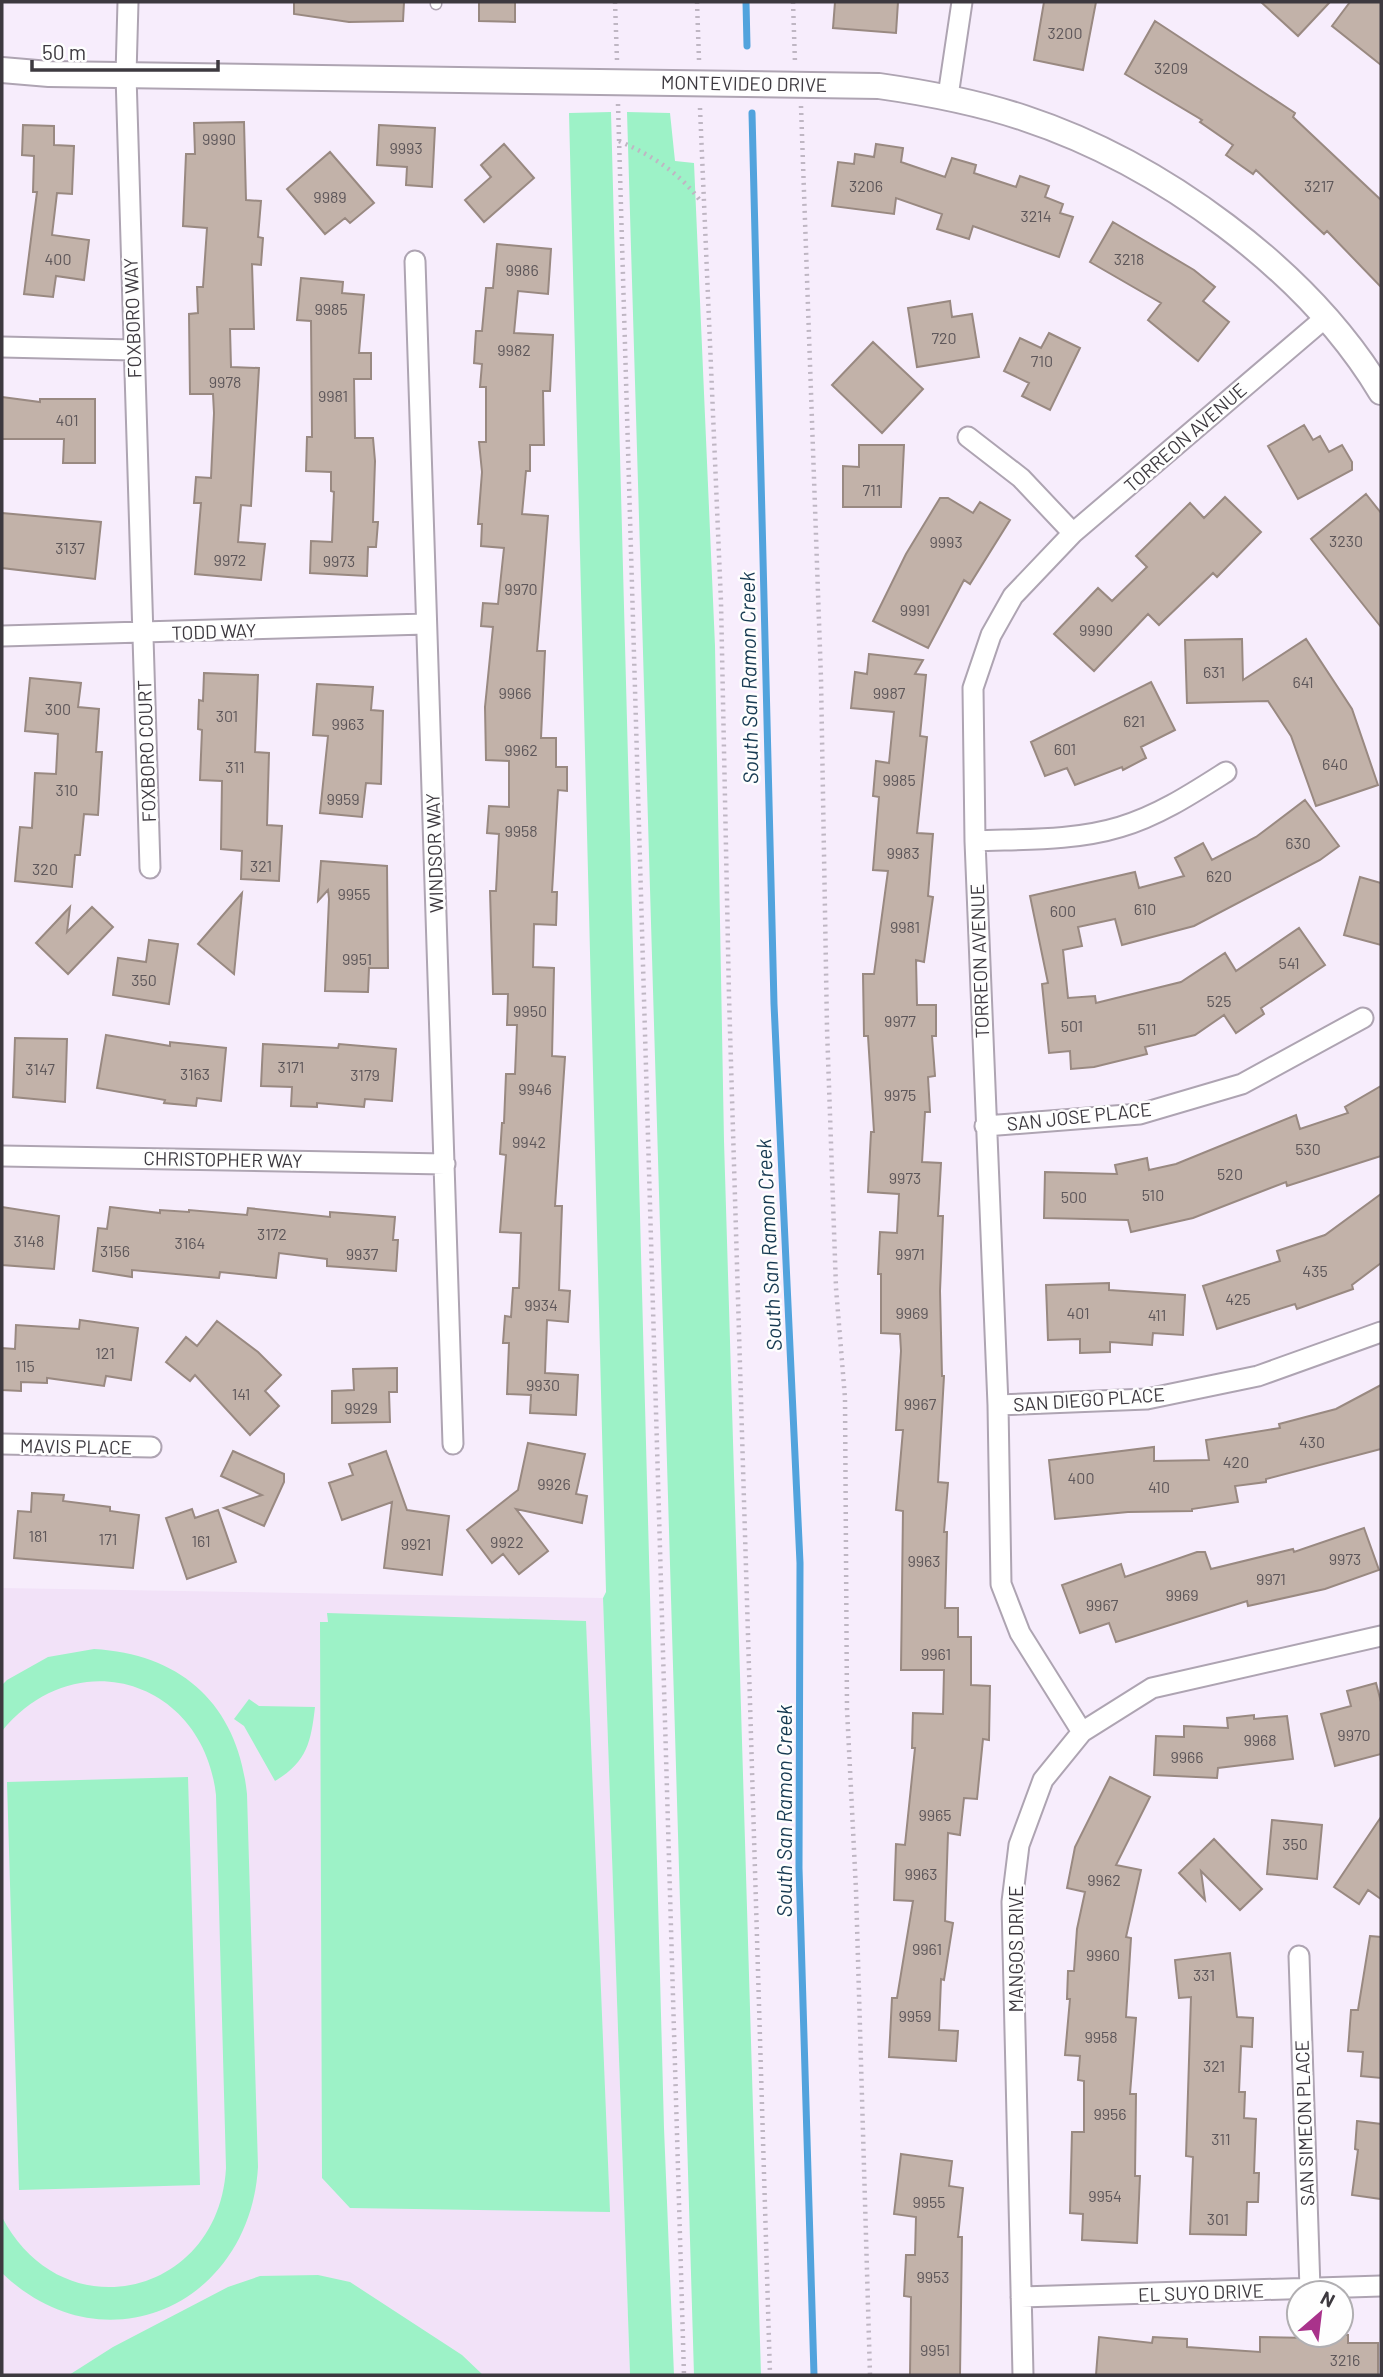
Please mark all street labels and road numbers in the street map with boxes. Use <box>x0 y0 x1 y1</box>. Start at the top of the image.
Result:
street label: MONTEVIDEO DRIVE <box>661 70 827 96</box>
street label: FOXBORO WAY <box>118 257 146 379</box>
street label: TORREON AVENUE <box>1119 378 1251 496</box>
street label: TODD WAY <box>171 618 257 644</box>
street label: FOXBORO COURT <box>132 679 160 823</box>
street label: WINDSOR WAY <box>420 792 448 913</box>
street label: TORREON AVENUE <box>965 883 993 1039</box>
street label: SAN JOSE PLACE <box>1006 1097 1152 1135</box>
street label: CHRISTOPHER WAY <box>143 1146 303 1172</box>
street label: SAN DIEGO PLACE <box>1012 1382 1166 1416</box>
street label: MAVIS PLACE <box>20 1434 132 1458</box>
street label: MANGOS DRIVE <box>1004 1885 1027 2013</box>
street label: SAN SIMEON PLACE <box>1290 2040 1318 2206</box>
street label: EL SUYO DRIVE <box>1138 2278 1264 2306</box>

